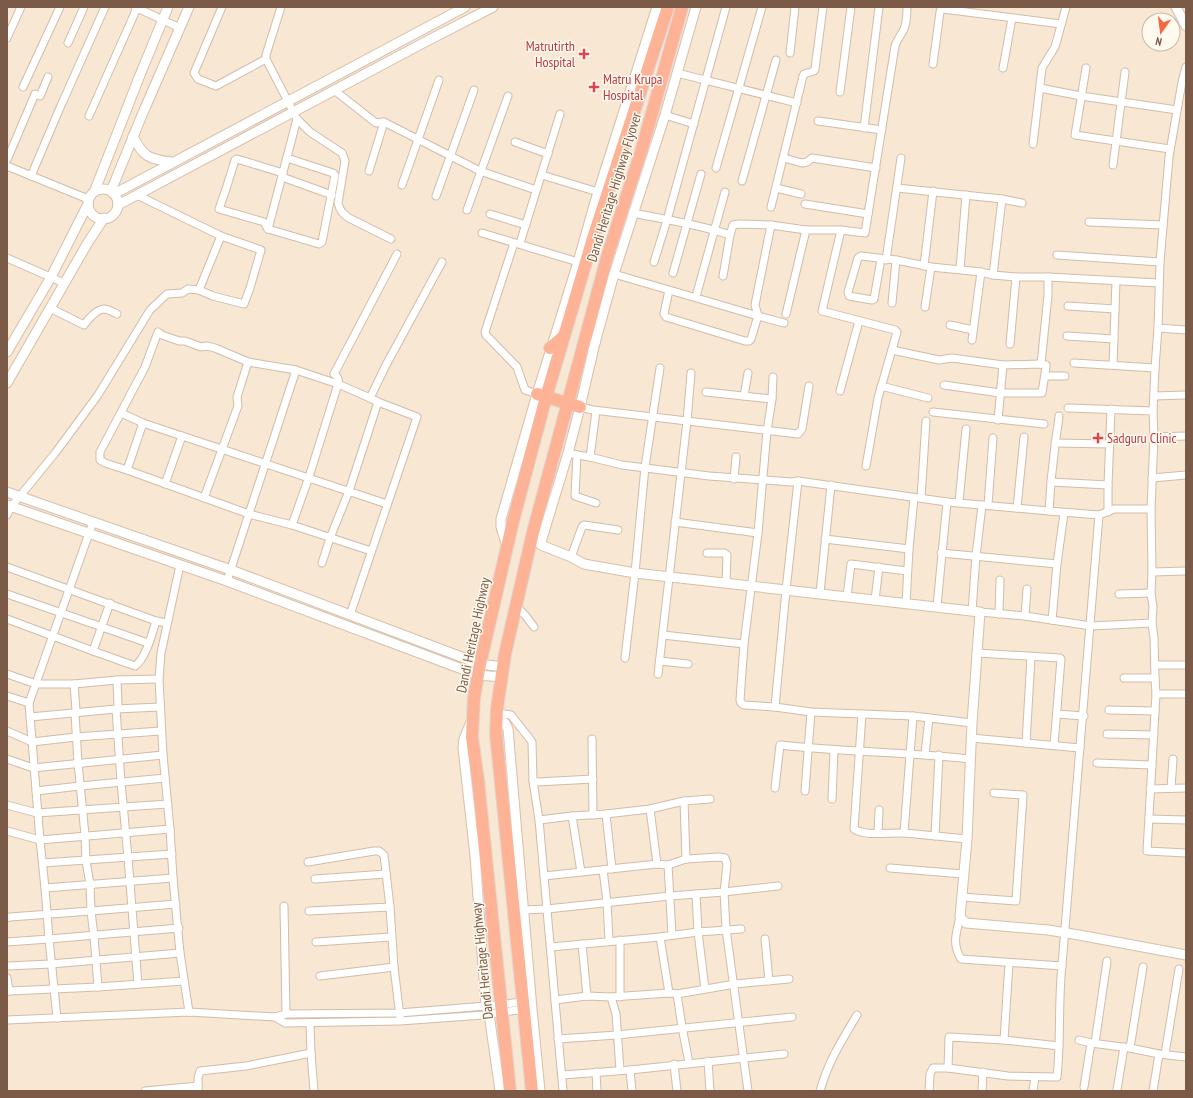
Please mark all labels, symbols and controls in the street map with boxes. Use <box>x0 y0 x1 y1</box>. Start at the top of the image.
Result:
north arrow <box>1141 12 1181 52</box>
text: N <box>1154 34 1163 49</box>
place label: Matrutirth Hospital <box>526 37 576 71</box>
marker: Matrutirth Hospital <box>578 48 590 60</box>
place label: Matru Krupa Hospital <box>603 70 662 104</box>
marker: Matru Krupa Hospital <box>588 81 600 93</box>
street label: Dandi Heritage Highway Flyover <box>583 110 645 264</box>
place label: Sadguru Clinic <box>1107 429 1177 447</box>
marker: Sadguru Clinic <box>1092 432 1104 444</box>
street label: Dandi Heritage Highway <box>452 575 494 694</box>
street label: Dandi Heritage Highway <box>467 901 497 1020</box>

